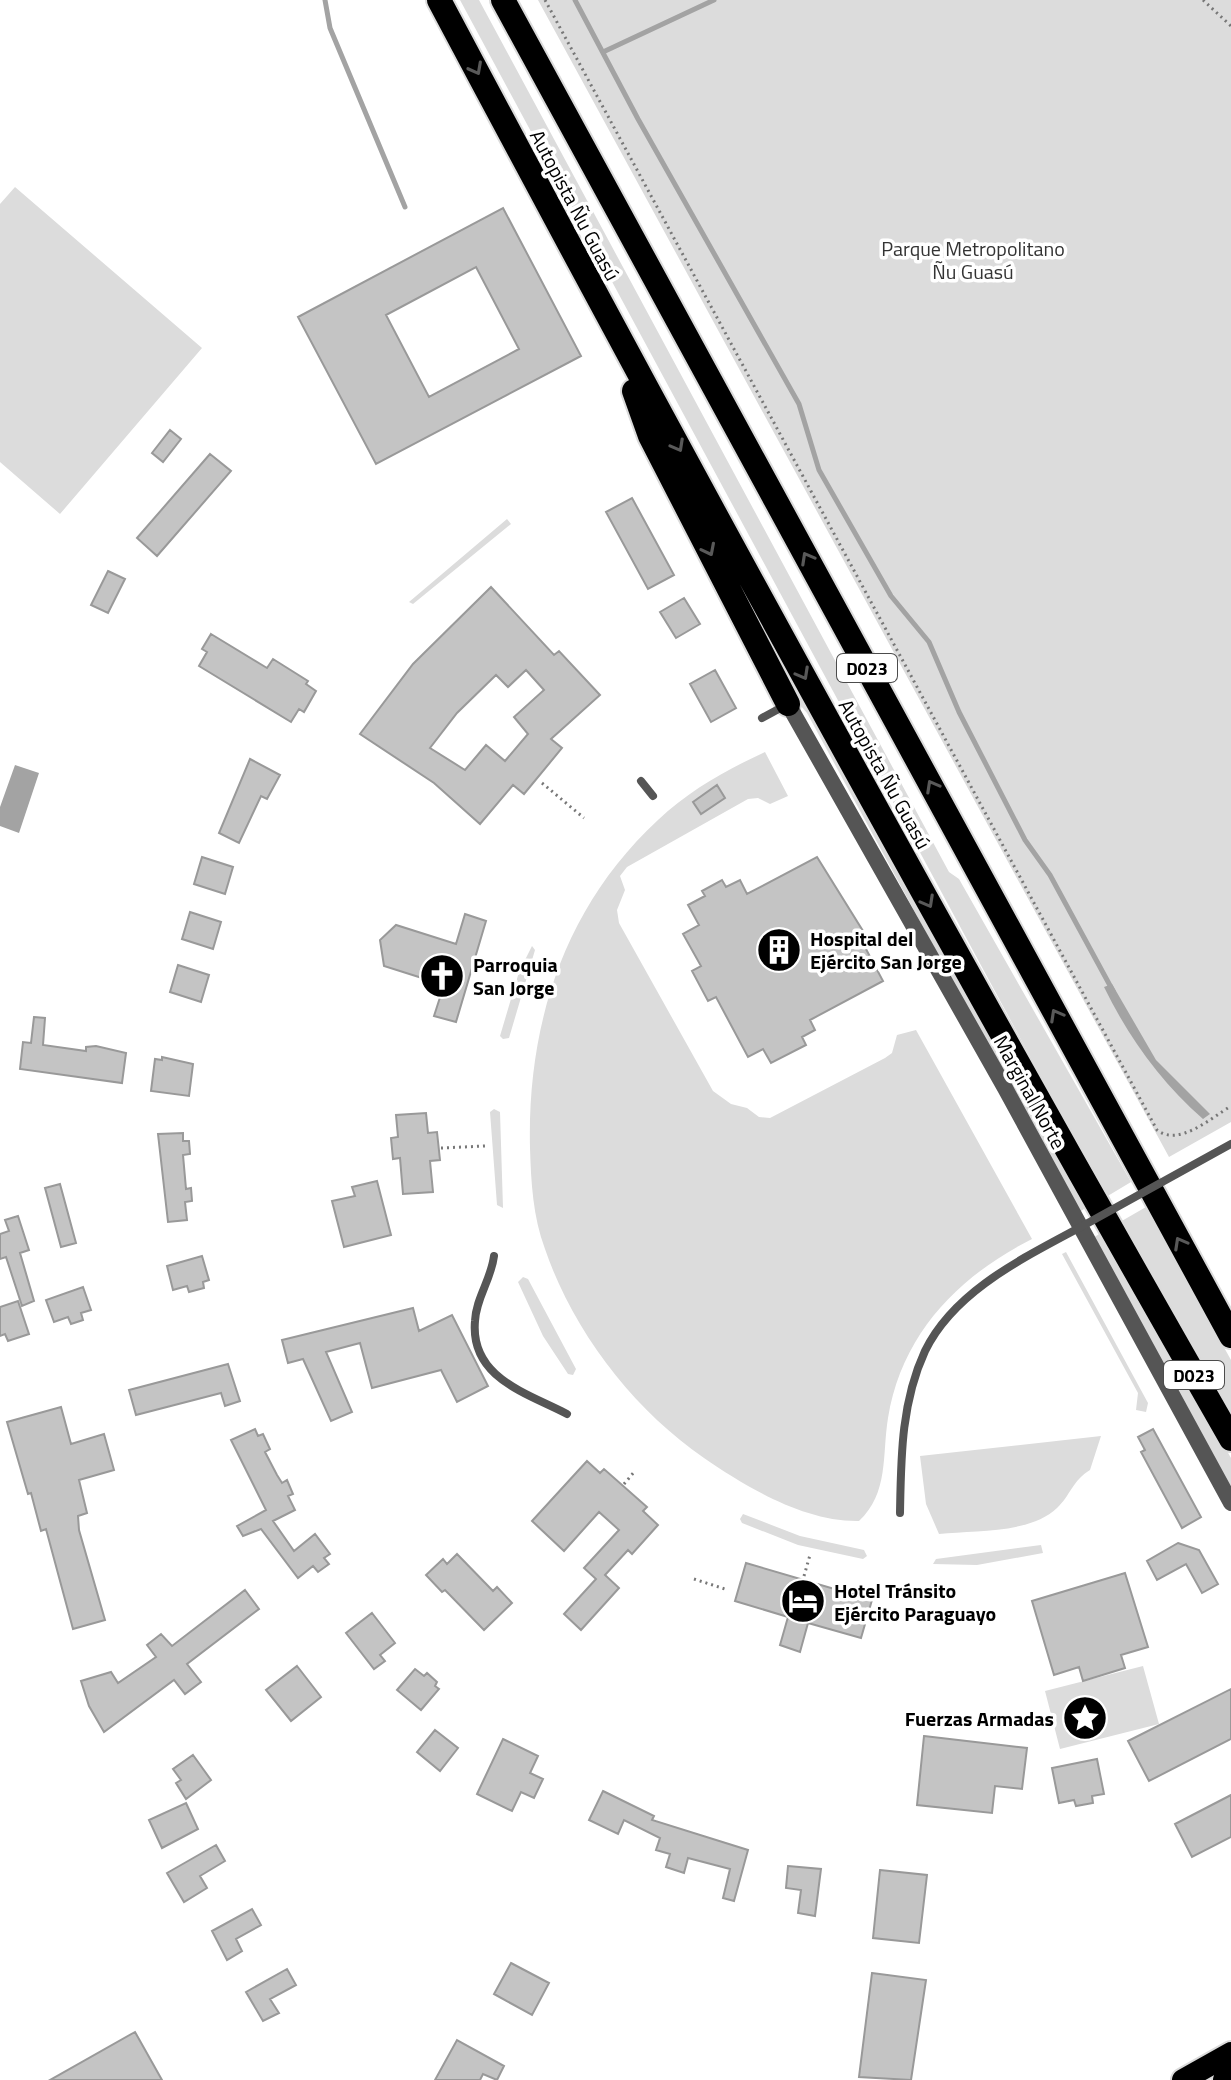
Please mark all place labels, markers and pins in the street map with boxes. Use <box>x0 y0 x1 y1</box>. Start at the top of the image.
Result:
place label: Hospital del Ejército San Jorge <box>810 923 962 977</box>
building icon: Hospital del Ejército San Jorge <box>755 926 803 974</box>
place label: Parroquia San Jorge <box>473 949 558 1003</box>
church icon: Parroquia San Jorge <box>418 952 466 1000</box>
place label: Hotel Tránsito Ejército Paraguayo <box>834 1575 996 1629</box>
hotel icon: Hotel Tránsito Ejército Paraguayo <box>779 1577 827 1625</box>
place icon: Fuerzas Armadas <box>1061 1694 1109 1742</box>
place label: Fuerzas Armadas <box>905 1703 1054 1734</box>

